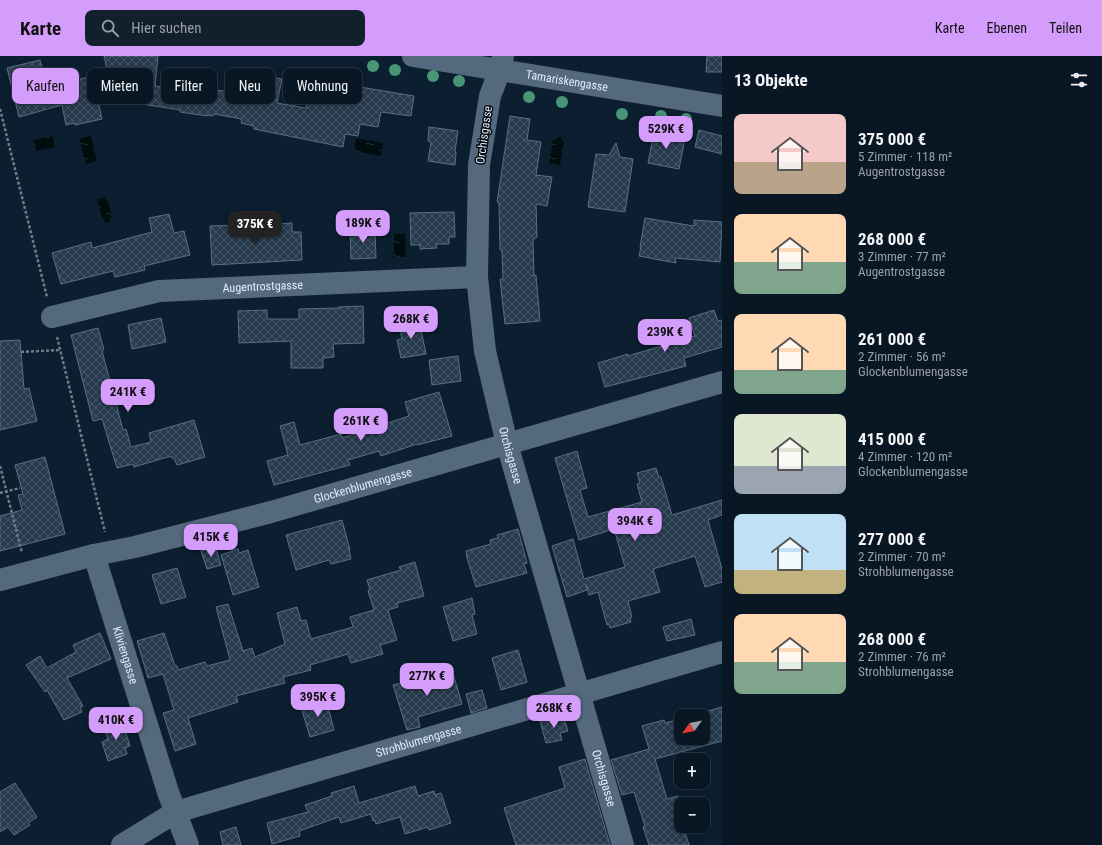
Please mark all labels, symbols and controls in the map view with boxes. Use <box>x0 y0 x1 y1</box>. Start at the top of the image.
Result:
search box <box>85 10 365 46</box>
text: Karte <box>20 17 61 40</box>
icon: search <box>99 17 121 39</box>
text: Hier suchen <box>131 19 202 37</box>
text: Karte <box>935 20 964 36</box>
text: Ebenen <box>986 20 1027 36</box>
text: Teilen <box>1049 20 1082 36</box>
street label: Tamariskengasse <box>525 67 609 95</box>
chip: Kaufen <box>12 68 79 104</box>
chip: Mieten <box>87 68 153 104</box>
chip: Filter <box>161 68 217 104</box>
chip: Neu <box>225 68 275 104</box>
chip: Wohnung <box>283 68 362 104</box>
icon: filters <box>1068 69 1090 91</box>
text: 13 Objekte <box>734 70 808 90</box>
street label: Orchisgasse <box>473 105 495 165</box>
pin: 529K € <box>633 116 699 150</box>
text: 529K € <box>648 121 684 136</box>
text: 375 000 € <box>858 129 926 149</box>
icon: home <box>766 130 814 178</box>
text: 5 Zimmer · 118 m² <box>858 149 952 164</box>
text: Augentrostgasse <box>858 164 945 179</box>
pin: 189K € <box>330 210 396 244</box>
pin: 375K € <box>222 211 288 245</box>
text: 189K € <box>345 215 381 230</box>
text: 375K € <box>237 216 273 231</box>
text: 268 000 € <box>858 229 926 249</box>
icon: home <box>766 230 814 278</box>
text: 3 Zimmer · 77 m² <box>858 249 946 264</box>
text: Augentrostgasse <box>858 264 945 279</box>
street label: Augentrostgasse <box>222 278 304 295</box>
pin: 268K € <box>378 306 444 340</box>
text: 268K € <box>393 311 429 326</box>
pin: 239K € <box>632 319 698 353</box>
text: 239K € <box>647 324 683 339</box>
text: 261 000 € <box>858 329 926 349</box>
icon: home <box>766 330 814 378</box>
text: 2 Zimmer · 56 m² <box>858 349 946 364</box>
text: Glockenblumengasse <box>858 364 968 379</box>
pin: 241K € <box>95 379 161 413</box>
text: 241K € <box>110 384 146 399</box>
pin: 261K € <box>328 408 394 442</box>
text: 261K € <box>343 413 379 428</box>
street label: Orchisgasse <box>496 425 525 486</box>
text: 415 000 € <box>858 429 926 449</box>
icon: home <box>766 430 814 478</box>
text: 4 Zimmer · 120 m² <box>858 449 952 464</box>
text: Glockenblumengasse <box>858 464 968 479</box>
street label: Glockenblumengasse <box>312 465 414 506</box>
pin: 394K € <box>602 508 668 542</box>
text: 394K € <box>617 513 653 528</box>
pin: 415K € <box>178 524 244 558</box>
text: 415K € <box>193 529 229 544</box>
text: 277 000 € <box>858 529 926 549</box>
icon: home <box>766 530 814 578</box>
text: 2 Zimmer · 70 m² <box>858 549 946 564</box>
text: Strohblumengasse <box>858 564 954 579</box>
street label: Kliviengasse <box>110 625 141 686</box>
text: 268 000 € <box>858 629 926 649</box>
icon: home <box>766 630 814 678</box>
text: 2 Zimmer · 76 m² <box>858 649 946 664</box>
pin: 277K € <box>394 663 460 697</box>
text: Strohblumengasse <box>858 664 954 679</box>
text: 277K € <box>409 668 445 683</box>
pin: 395K € <box>285 684 351 718</box>
text: 395K € <box>300 689 336 704</box>
pin: 268K € <box>521 695 587 729</box>
text: 268K € <box>536 700 572 715</box>
pin: 410K € <box>83 707 149 741</box>
north arrow <box>674 709 710 745</box>
map controls <box>674 709 710 833</box>
text: 410K € <box>98 712 134 727</box>
street label: Strohblumengasse <box>374 722 463 760</box>
street label: Orchisgasse <box>589 748 619 809</box>
button: + <box>674 753 710 789</box>
button: − <box>674 797 710 833</box>

